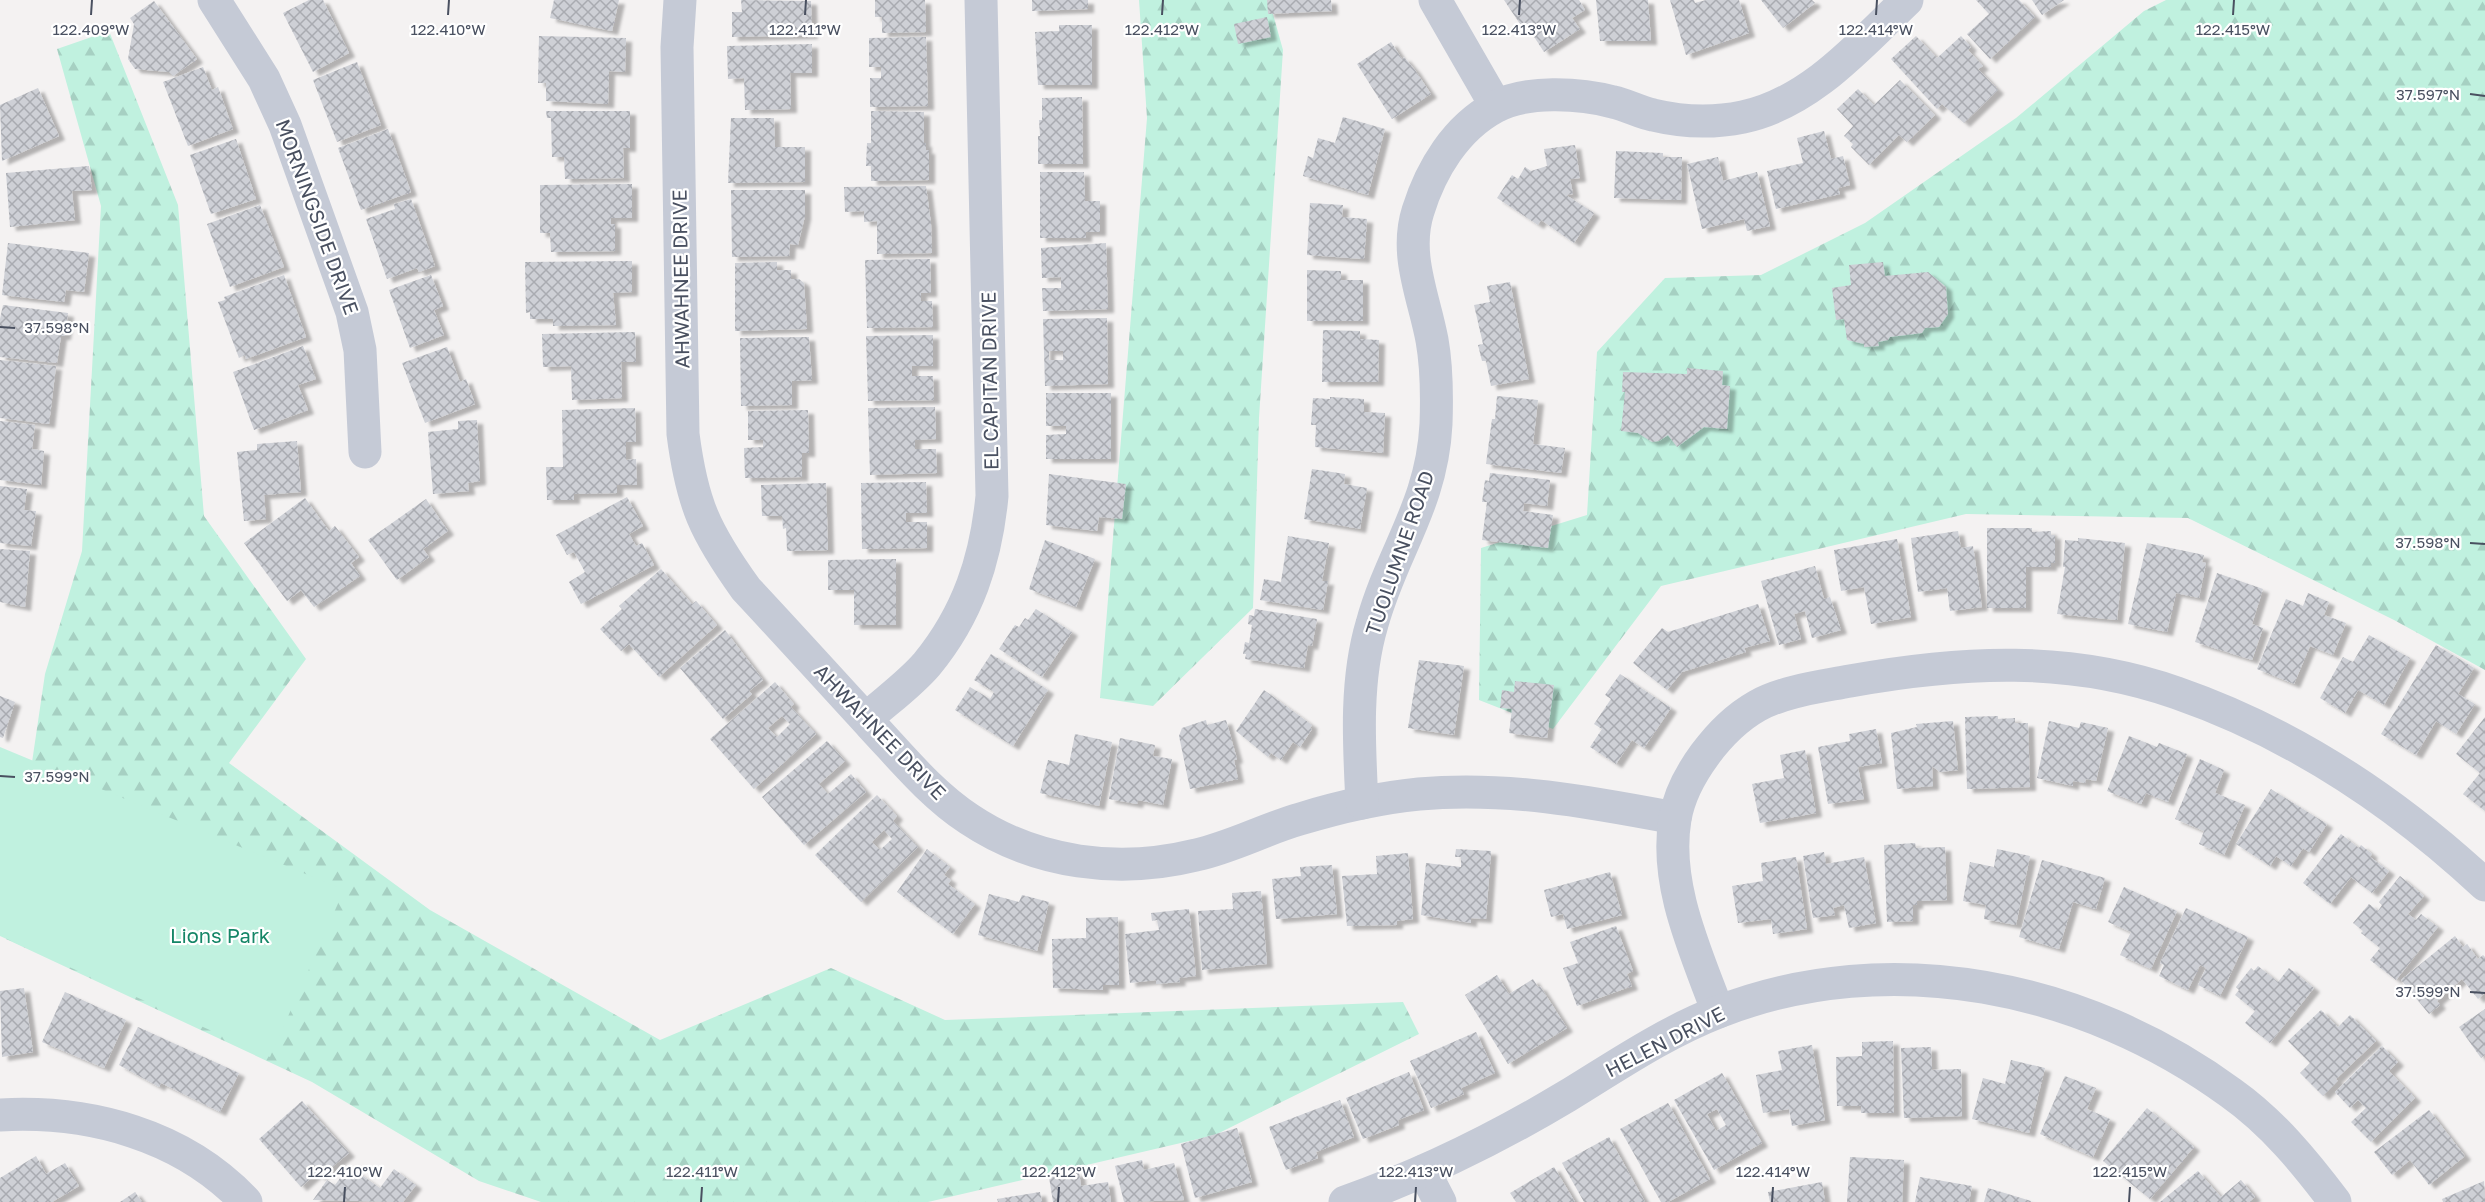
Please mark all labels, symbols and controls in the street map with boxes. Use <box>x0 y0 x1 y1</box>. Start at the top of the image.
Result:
text: 122.409°W <box>53 20 129 38</box>
text: 122.410°W <box>410 20 486 38</box>
text: 122.411°W <box>769 20 841 38</box>
text: 122.412°W <box>1125 20 1199 38</box>
text: 122.413°W <box>1482 20 1556 38</box>
text: 122.414°W <box>1839 20 1913 38</box>
text: 122.415°W <box>2196 20 2270 38</box>
text: 37.597°N <box>2396 85 2460 103</box>
street label: MORNINGSIDE DRIVE <box>271 116 364 318</box>
street label: AHWAHNEE DRIVE <box>666 189 694 369</box>
street label: EL CAPITAN DRIVE <box>975 292 1003 470</box>
text: 37.598°N <box>24 318 90 336</box>
street label: TUOLUMNE ROAD <box>1360 467 1438 638</box>
text: 37.598°N <box>2395 533 2461 551</box>
street label: AHWAHNEE DRIVE <box>810 658 952 804</box>
text: 37.599°N <box>24 767 90 785</box>
park label: Lions Park <box>170 923 270 947</box>
text: 37.599°N <box>2395 982 2461 1000</box>
street label: HELEN DRIVE <box>1601 1001 1728 1081</box>
text: 122.410°W <box>307 1162 383 1180</box>
text: 122.411°W <box>666 1162 738 1180</box>
text: 122.412°W <box>1022 1162 1096 1180</box>
text: 122.413°W <box>1379 1162 1453 1180</box>
text: 122.414°W <box>1736 1162 1810 1180</box>
text: 122.415°W <box>2093 1162 2167 1180</box>

